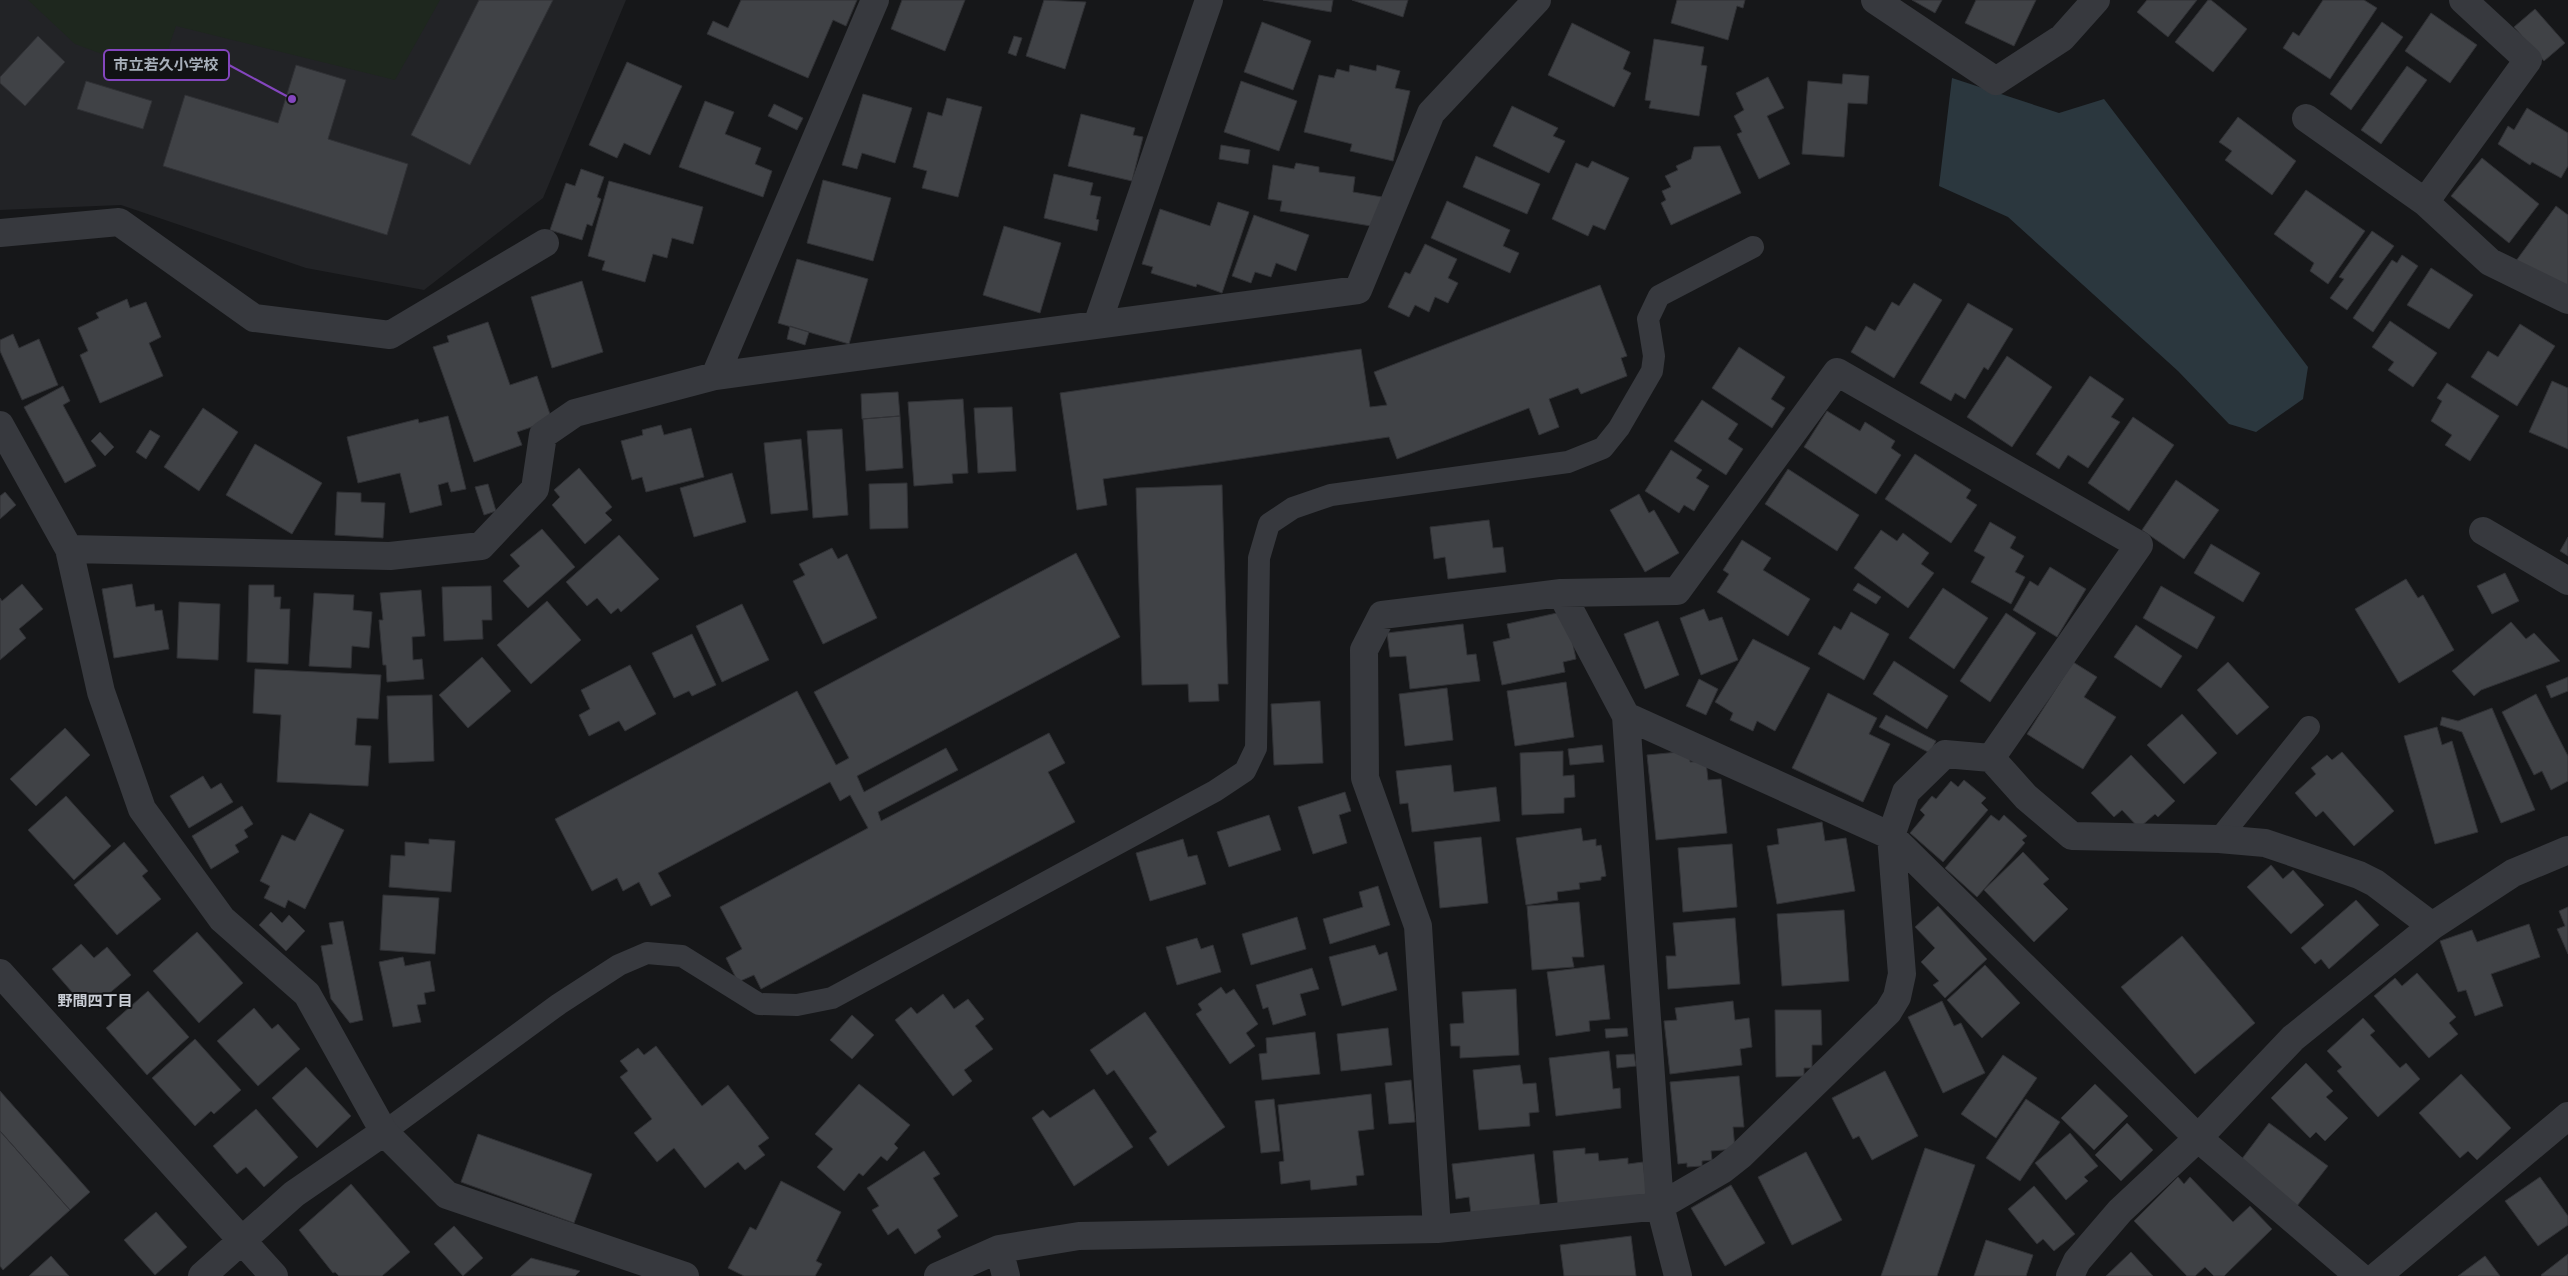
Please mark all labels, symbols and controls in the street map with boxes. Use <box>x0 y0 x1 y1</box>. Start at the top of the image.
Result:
callout: 市立若久小学校 <box>104 50 229 80</box>
text: 市立若久小学校 <box>113 56 219 74</box>
district label: 野間四丁目 <box>57 992 133 1010</box>

